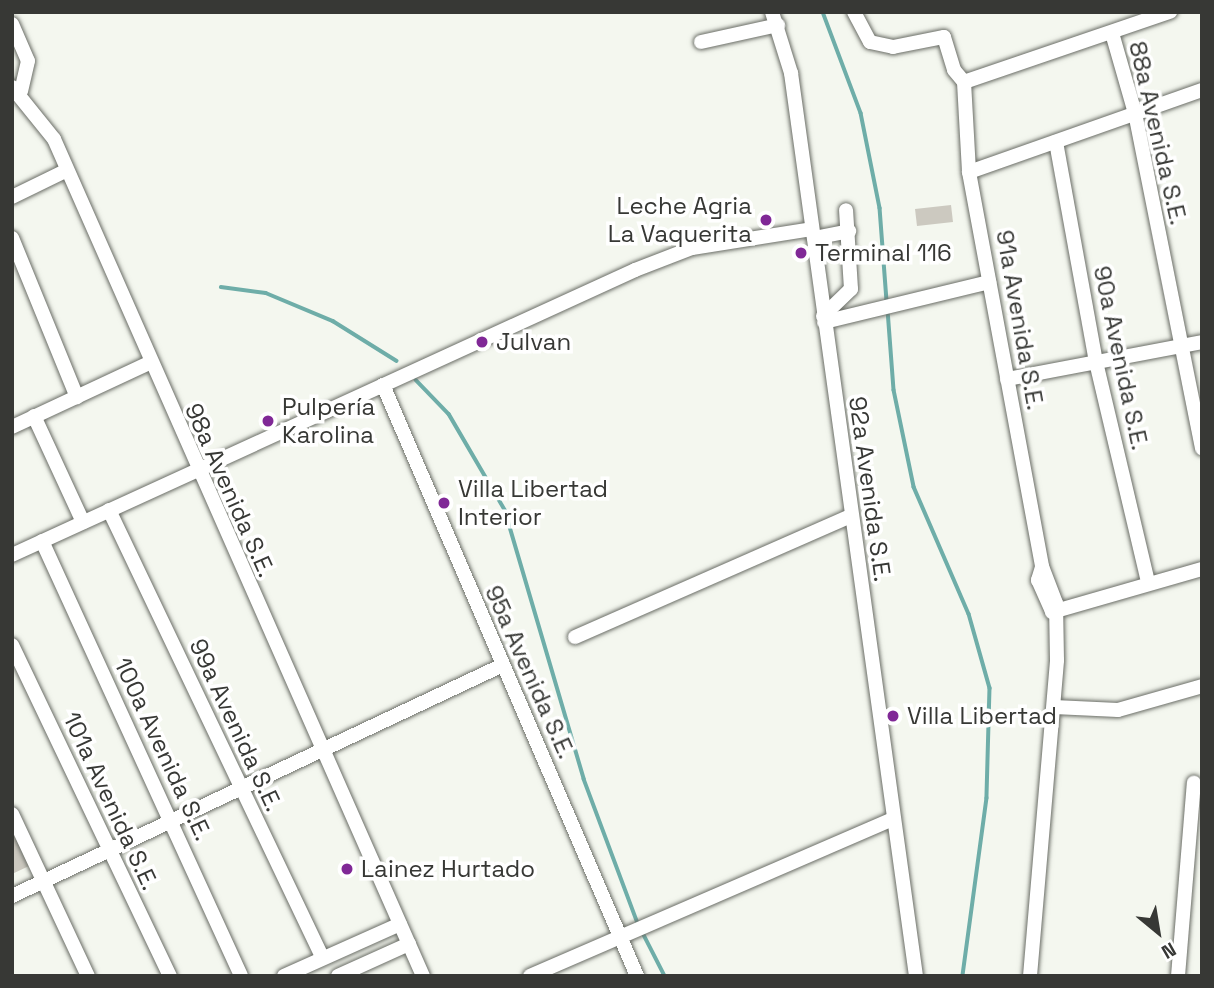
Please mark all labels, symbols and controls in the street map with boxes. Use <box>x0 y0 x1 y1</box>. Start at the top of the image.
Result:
street label: 88a Avenida S.E. <box>1123 38 1193 228</box>
place label: Leche Agria La Vaquerita <box>607 192 752 248</box>
marker: Leche Agria La Vaquerita <box>758 212 774 228</box>
street label: 91a Avenida S.E. <box>990 228 1050 412</box>
place label: Terminal 116 <box>815 239 952 267</box>
marker: Terminal 116 <box>793 245 809 261</box>
street label: 90a Avenida S.E. <box>1087 263 1155 453</box>
place label: Julvan <box>496 328 571 356</box>
marker: Julvan <box>474 334 490 350</box>
place label: Pulpería Karolina <box>282 393 375 449</box>
street label: 92a Avenida S.E. <box>843 394 897 584</box>
street label: 98a Avenida S.E. <box>179 399 281 581</box>
marker: Pulpería Karolina <box>260 413 276 429</box>
place label: Villa Libertad Interior <box>458 475 608 531</box>
marker: Villa Libertad Interior <box>436 495 452 511</box>
street label: 95a Avenida S.E. <box>479 581 581 763</box>
street label: 99a Avenida S.E. <box>183 634 289 816</box>
street label: 100a Avenida S.E. <box>108 653 218 845</box>
place label: Villa Libertad <box>907 702 1057 730</box>
street label: 101a Avenida S.E. <box>57 707 165 895</box>
marker: Villa Libertad <box>885 708 901 724</box>
place label: Lainez Hurtado <box>361 855 535 883</box>
marker: Lainez Hurtado <box>339 861 355 877</box>
north arrow <box>1123 897 1193 967</box>
text: N <box>1157 937 1181 965</box>

